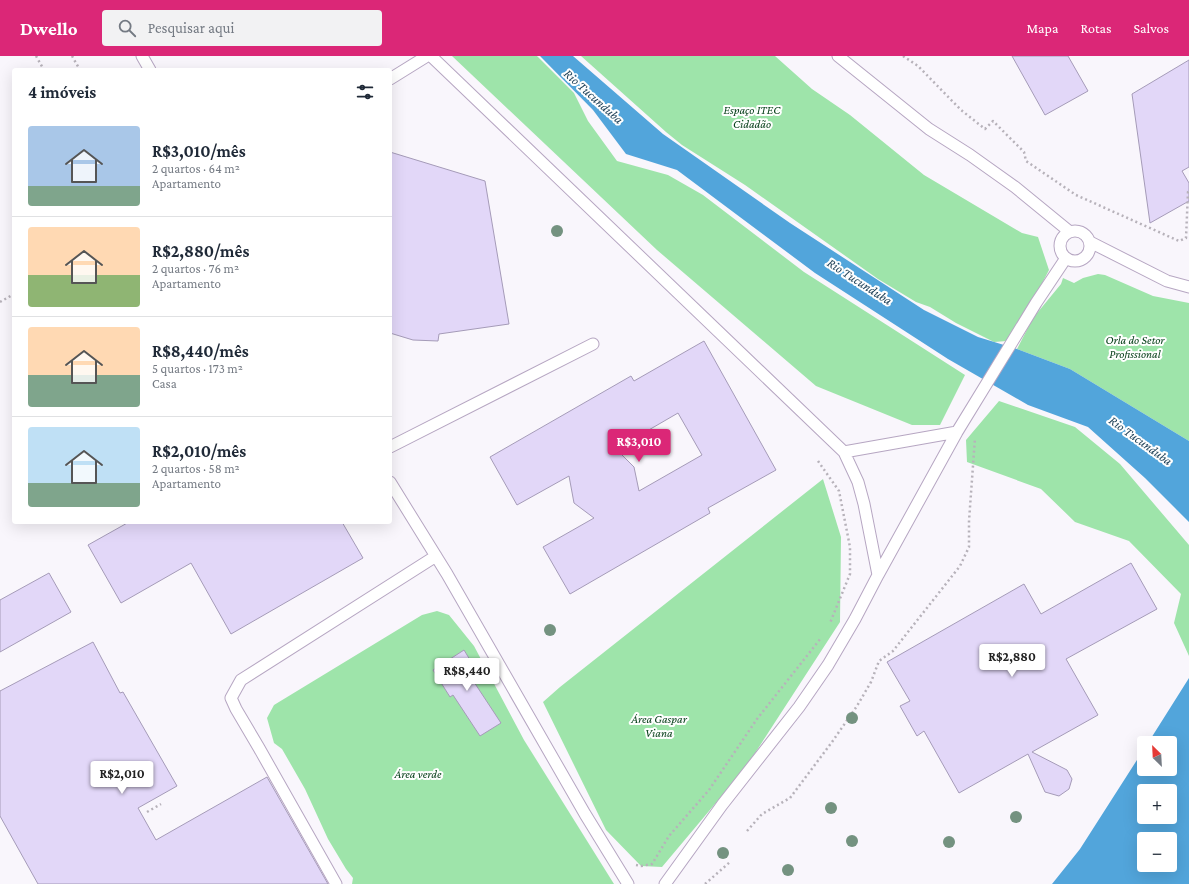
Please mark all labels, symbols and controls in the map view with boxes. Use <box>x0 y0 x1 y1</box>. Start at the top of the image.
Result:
search box <box>102 10 382 46</box>
icon: search <box>116 17 138 39</box>
text: Dwello <box>20 18 78 39</box>
text: Pesquisar aqui <box>148 20 234 36</box>
text: Mapa <box>1027 20 1058 36</box>
text: Rotas <box>1080 20 1112 36</box>
text: Salvos <box>1134 20 1169 36</box>
water label: Rio Tucunduba <box>561 66 626 127</box>
icon: filters <box>354 81 376 103</box>
text: 4 imóveis <box>28 83 96 102</box>
park label: Espaço ITEC Cidadão <box>724 103 781 131</box>
icon: home <box>60 142 108 190</box>
text: R$3,010/mês <box>152 142 246 161</box>
text: 2 quartos · 64 m² <box>152 161 240 176</box>
text: Apartamento <box>152 176 221 191</box>
text: R$2,880/mês <box>152 242 249 261</box>
icon: home <box>60 243 108 291</box>
water label: Rio Tucunduba <box>825 255 895 308</box>
text: 2 quartos · 76 m² <box>152 261 239 276</box>
text: Apartamento <box>152 276 221 291</box>
park label: Orla do Setor Profissional <box>1106 333 1165 361</box>
text: R$8,440/mês <box>152 342 249 361</box>
icon: home <box>60 343 108 391</box>
text: 5 quartos · 173 m² <box>152 361 243 376</box>
text: Casa <box>152 376 177 391</box>
water label: Rio Tucunduba <box>1106 413 1175 468</box>
pin: R$3,010 <box>602 429 676 463</box>
text: R$3,010 <box>617 434 661 449</box>
text: R$2,010/mês <box>152 442 246 461</box>
icon: home <box>60 443 108 491</box>
text: 2 quartos · 58 m² <box>152 461 240 476</box>
text: Apartamento <box>152 476 221 491</box>
pin: R$2,880 <box>975 644 1049 678</box>
text: R$2,880 <box>988 649 1036 664</box>
pin: R$8,440 <box>430 658 504 692</box>
text: R$8,440 <box>443 663 491 678</box>
park label: Área Gaspar Viana <box>630 712 688 740</box>
north arrow <box>1137 736 1177 776</box>
map controls <box>1137 736 1177 872</box>
pin: R$2,010 <box>85 761 159 795</box>
text: R$2,010 <box>99 766 145 781</box>
park label: Área verde <box>394 767 442 781</box>
button: + <box>1137 784 1177 824</box>
button: − <box>1137 832 1177 872</box>

